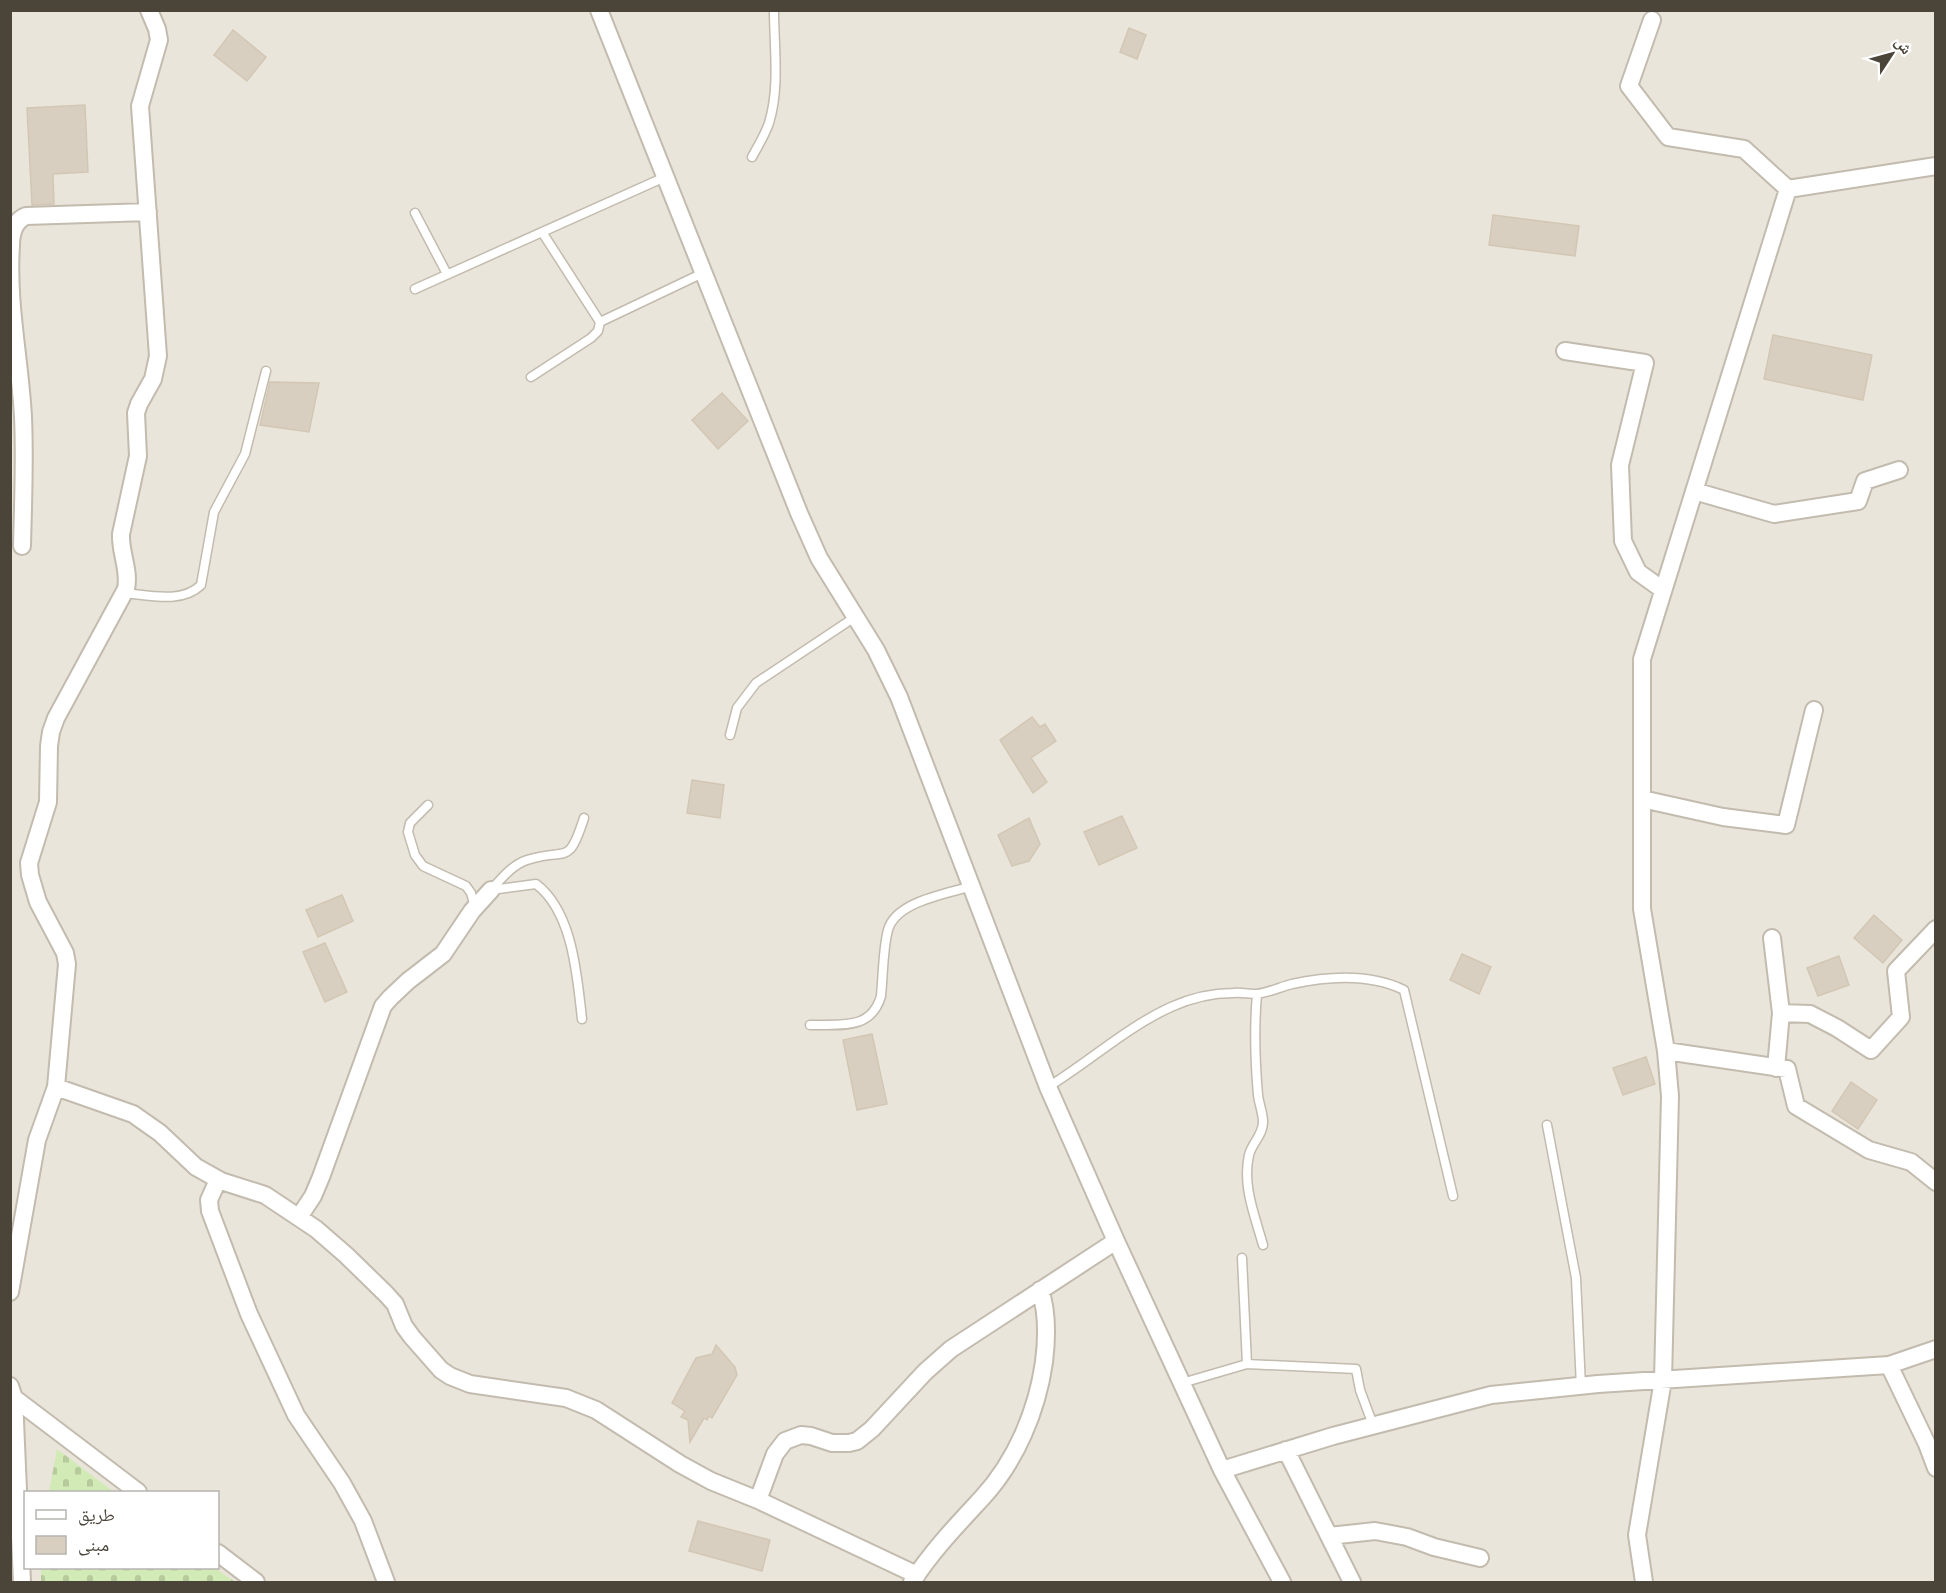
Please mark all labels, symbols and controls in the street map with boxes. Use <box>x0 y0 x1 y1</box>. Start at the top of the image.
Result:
north arrow <box>1862 24 1922 84</box>
text: ش <box>1890 32 1918 59</box>
legend <box>24 1491 219 1569</box>
text: طريق <box>78 1502 115 1526</box>
text: مبنى <box>78 1532 109 1556</box>

